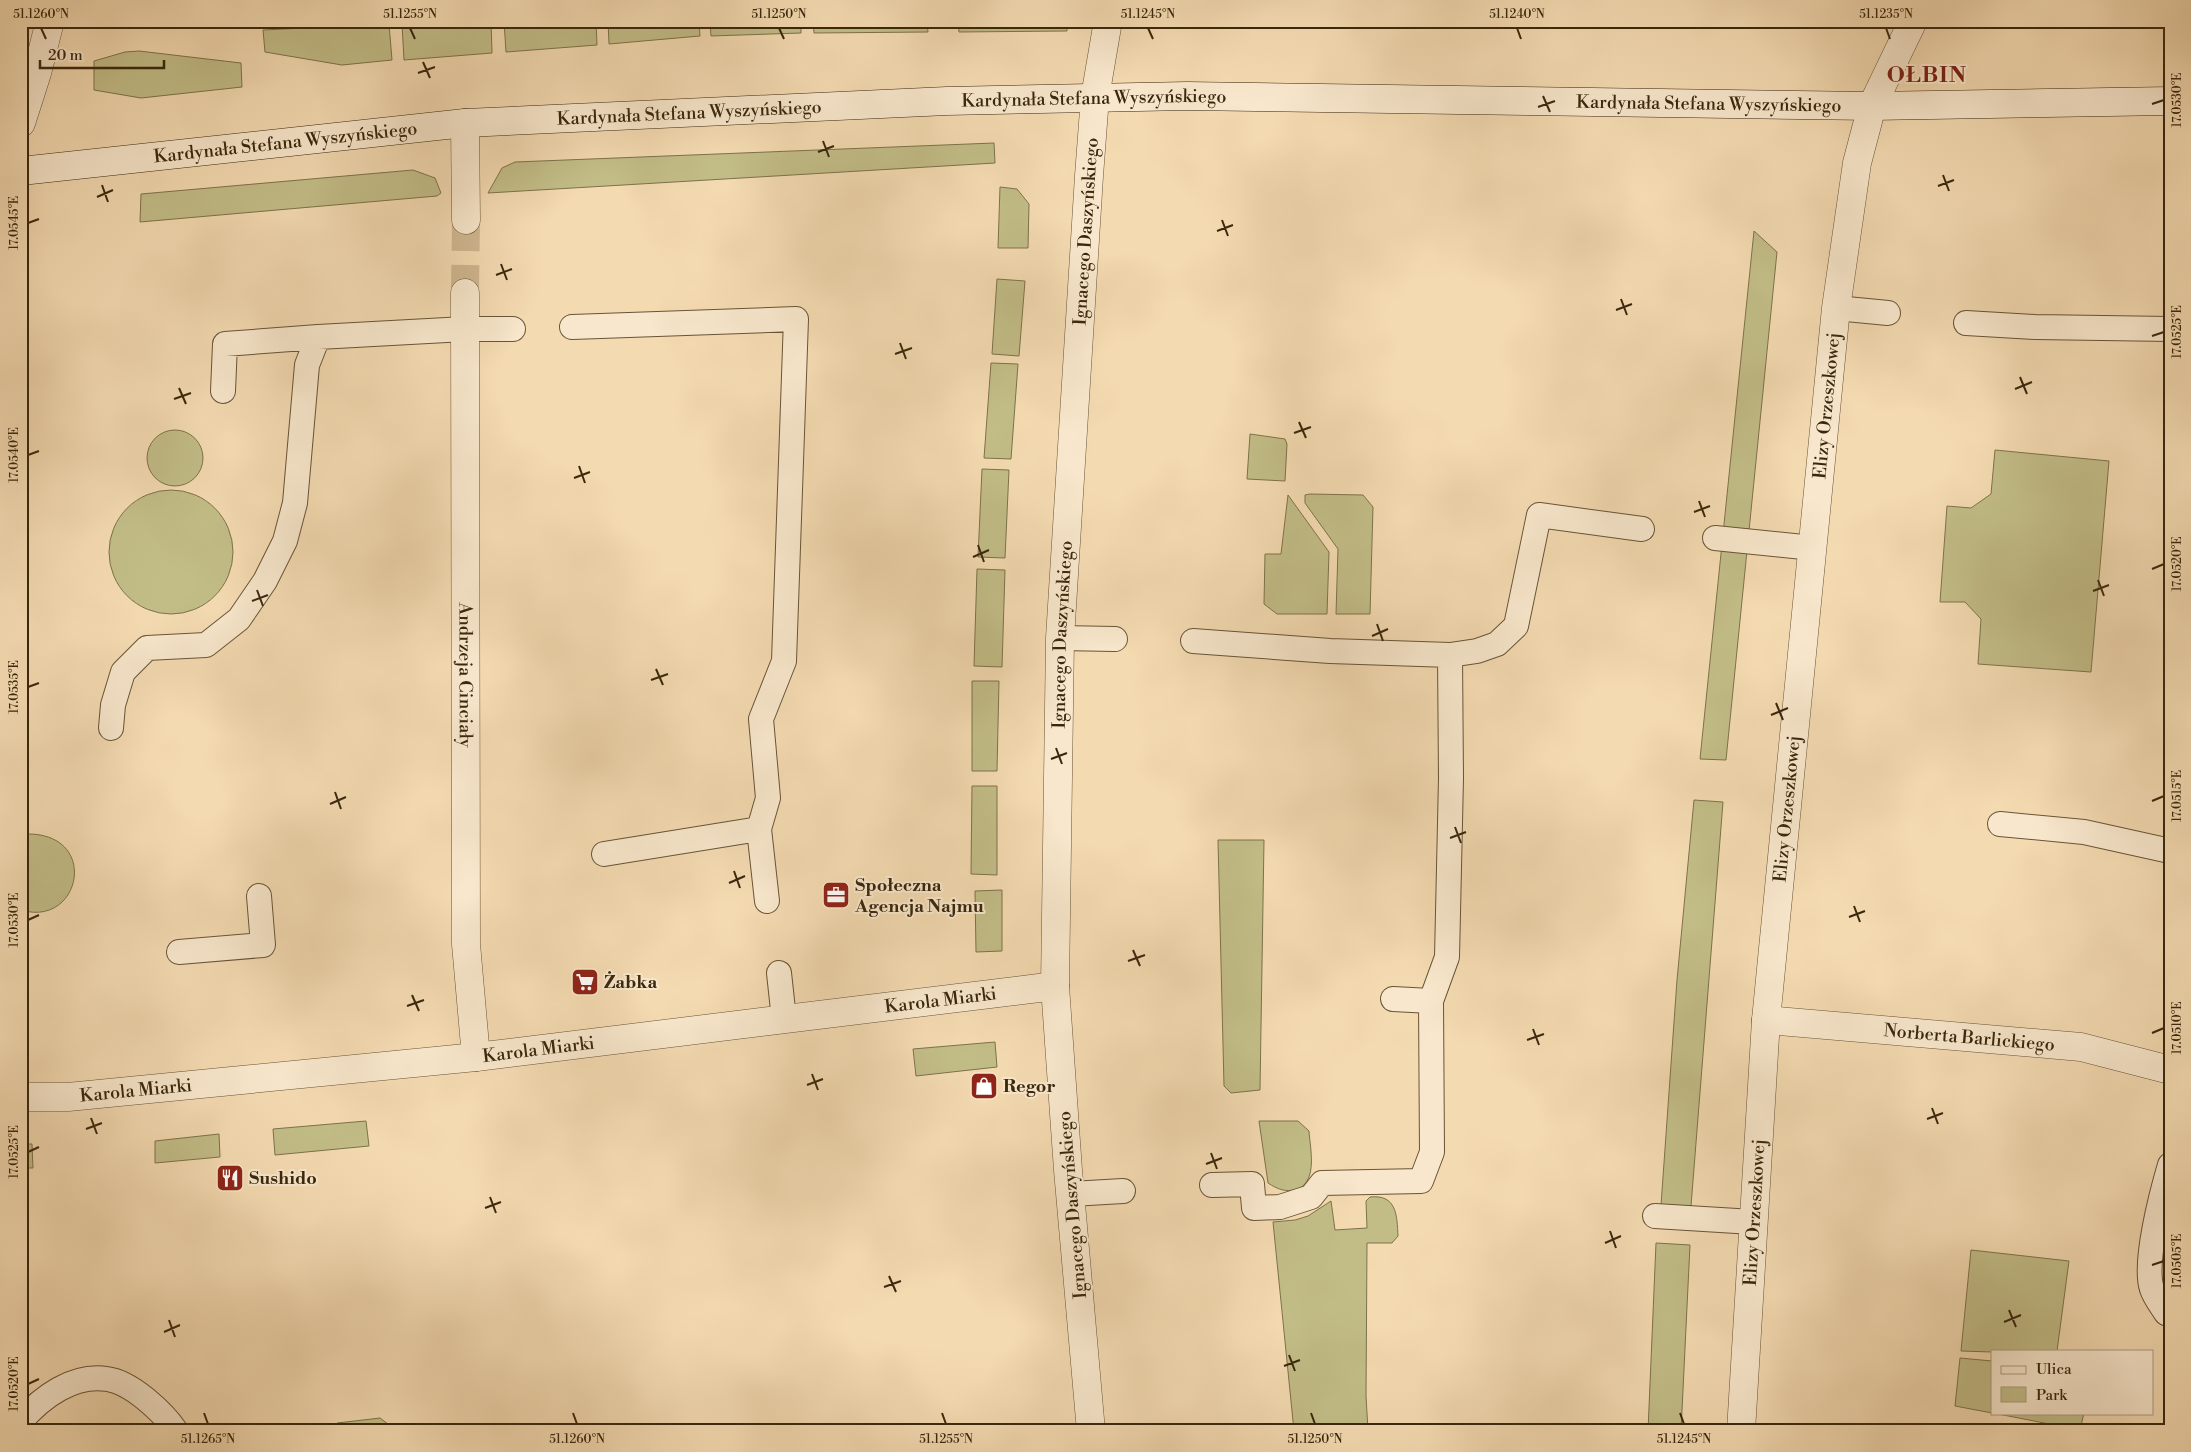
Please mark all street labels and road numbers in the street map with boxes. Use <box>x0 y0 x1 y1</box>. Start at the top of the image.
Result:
street label: Kardynała Stefana Wyszyńskiego <box>961 85 1227 113</box>
street label: Kardynała Stefana Wyszyńskiego <box>1576 91 1842 118</box>
street label: Kardynała Stefana Wyszyńskiego <box>556 96 822 131</box>
street label: Kardynała Stefana Wyszyńskiego <box>152 117 419 169</box>
street label: Ignacego Daszyńskiego <box>1069 137 1104 326</box>
street label: Elizy Orzeszkowej <box>1808 331 1846 480</box>
street label: Ignacego Daszyńskiego <box>1048 540 1078 729</box>
street label: Andrzeja Cinciały <box>453 602 477 748</box>
street label: Elizy Orzeszkowej <box>1769 734 1806 883</box>
street label: Karola Miarki <box>883 982 998 1019</box>
street label: Norberta Barlickiego <box>1883 1019 2056 1057</box>
street label: Karola Miarki <box>481 1032 596 1068</box>
street label: Karola Miarki <box>79 1074 193 1108</box>
street label: Ignacego Daszyńskiego <box>1053 1110 1092 1300</box>
street label: Elizy Orzeszkowej <box>1739 1138 1771 1287</box>

